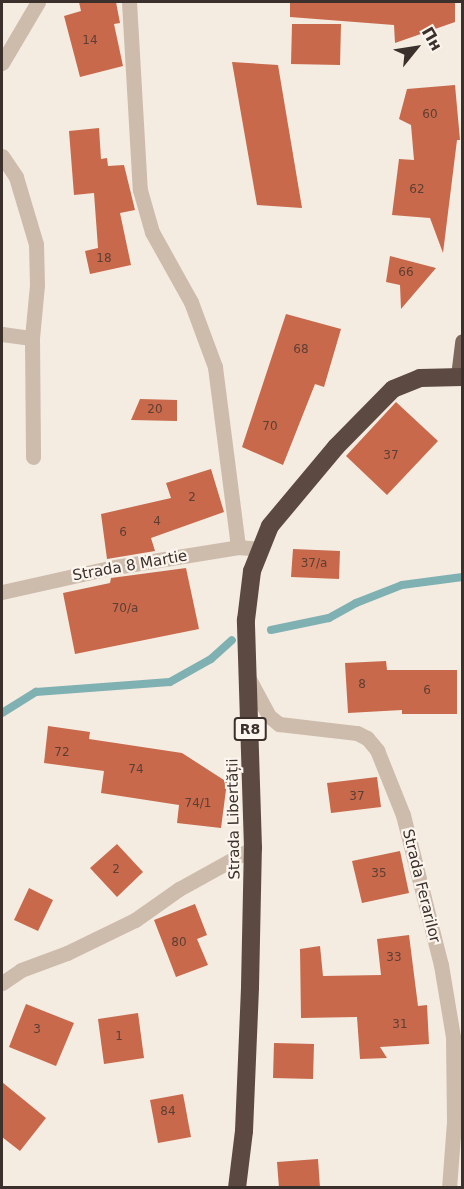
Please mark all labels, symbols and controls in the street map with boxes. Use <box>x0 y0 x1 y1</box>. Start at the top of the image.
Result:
north arrow <box>386 18 446 78</box>
text: Пн <box>418 23 446 54</box>
house number: 14 <box>82 34 98 48</box>
house number: 60 <box>422 108 438 122</box>
house number: 62 <box>409 183 425 197</box>
house number: 18 <box>96 252 112 266</box>
house number: 66 <box>398 266 414 280</box>
house number: 68 <box>293 343 309 357</box>
house number: 20 <box>147 403 163 417</box>
house number: 70 <box>262 420 278 434</box>
house number: 37 <box>383 449 399 463</box>
house number: 2 <box>188 491 196 505</box>
house number: 4 <box>153 515 161 529</box>
house number: 6 <box>119 526 127 540</box>
street label: Strada 8 Martie <box>71 547 189 585</box>
house number: 37/a <box>301 557 327 571</box>
house number: 70/a <box>112 602 138 616</box>
house number: 8 <box>358 678 366 692</box>
house number: 6 <box>423 684 431 698</box>
road number: R8 <box>234 718 266 740</box>
house number: 72 <box>54 746 70 760</box>
street label: Strada Libertății <box>224 758 244 880</box>
house number: 74 <box>128 763 144 777</box>
house number: 37 <box>349 790 365 804</box>
house number: 74/1 <box>185 797 211 811</box>
street label: Strada Ferarilor <box>398 827 444 945</box>
house number: 2 <box>112 863 120 877</box>
house number: 35 <box>371 867 387 881</box>
house number: 80 <box>171 936 187 950</box>
house number: 33 <box>386 951 402 965</box>
house number: 31 <box>392 1018 408 1032</box>
house number: 3 <box>33 1023 41 1037</box>
house number: 1 <box>115 1030 123 1044</box>
house number: 84 <box>160 1105 176 1119</box>

